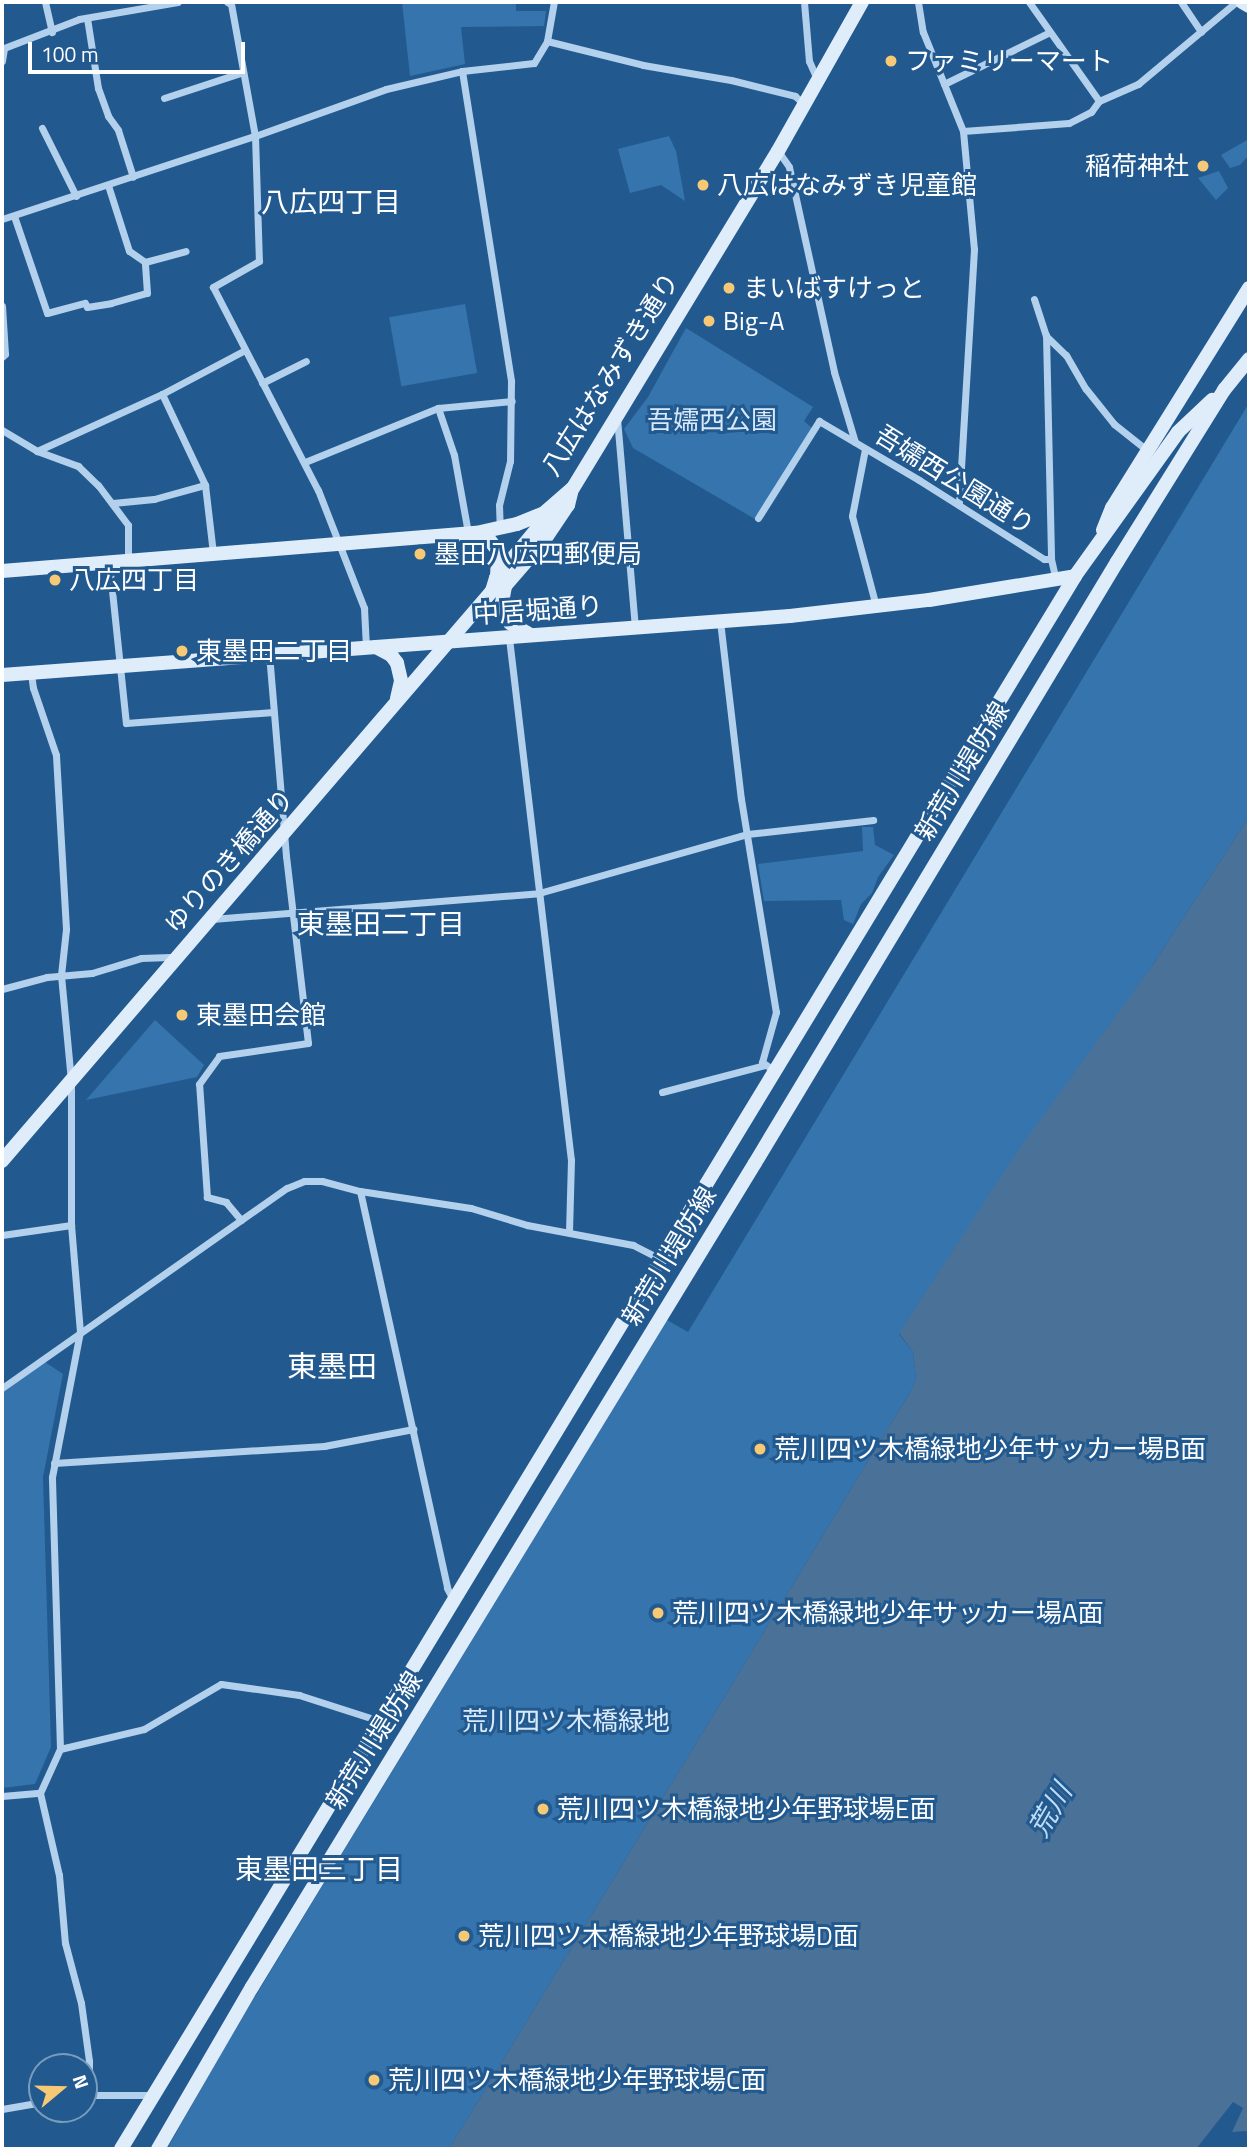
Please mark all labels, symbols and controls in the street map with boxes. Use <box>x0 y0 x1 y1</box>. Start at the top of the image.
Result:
scale bar <box>32 28 248 72</box>
text: 100 m <box>41 38 98 70</box>
place label: ファミリーマート <box>905 45 1113 77</box>
marker: ファミリーマート <box>883 53 899 69</box>
place label: 稲荷神社 <box>1085 150 1189 182</box>
marker: 稲荷神社 <box>1195 158 1211 174</box>
place label: 八広はなみずき児童館 <box>717 169 977 201</box>
marker: 八広はなみずき児童館 <box>695 177 711 193</box>
district label: 八広四丁目 <box>261 185 401 219</box>
street label: 八広はなみずき通り <box>535 267 685 481</box>
place label: まいばすけっと <box>743 272 925 304</box>
marker: まいばすけっと <box>721 280 737 296</box>
place label: Big-A <box>723 305 784 337</box>
marker: Big-A <box>701 313 717 329</box>
park label: 吾嬬西公園 <box>647 404 777 436</box>
street label: 吾嬬西公園通り <box>870 419 1040 541</box>
place label: 墨田八広四郵便局 <box>434 538 642 570</box>
marker: 墨田八広四郵便局 <box>412 546 428 562</box>
place label: 八広四丁目 <box>69 564 199 596</box>
marker: 八広四丁目 <box>47 572 63 588</box>
street label: 中居堀通り <box>472 590 604 630</box>
place label: 東墨田二丁目 <box>196 635 352 667</box>
marker: 東墨田二丁目 <box>174 643 190 659</box>
street label: 新荒川堤防線 <box>908 696 1016 846</box>
street label: ゆりのき橋通り <box>158 782 300 940</box>
district label: 東墨田二丁目 <box>297 907 465 941</box>
place label: 東墨田会館 <box>196 999 326 1031</box>
marker: 東墨田会館 <box>174 1007 190 1023</box>
street label: 新荒川堤防線 <box>615 1181 723 1331</box>
district label: 東墨田 <box>287 1348 377 1384</box>
place label: 荒川四ツ木橋緑地少年サッカー場B面 <box>774 1433 1206 1465</box>
marker: 荒川四ツ木橋緑地少年サッカー場B面 <box>752 1441 768 1457</box>
place label: 荒川四ツ木橋緑地少年サッカー場A面 <box>672 1597 1103 1629</box>
marker: 荒川四ツ木橋緑地少年サッカー場A面 <box>650 1605 666 1621</box>
street label: 新荒川堤防線 <box>319 1666 429 1814</box>
park label: 荒川四ツ木橋緑地 <box>462 1705 670 1737</box>
water label: 荒川 <box>1021 1777 1079 1843</box>
place label: 荒川四ツ木橋緑地少年野球場E面 <box>557 1793 935 1825</box>
marker: 荒川四ツ木橋緑地少年野球場E面 <box>535 1801 551 1817</box>
district label: 東墨田三丁目 <box>235 1852 403 1886</box>
place label: 荒川四ツ木橋緑地少年野球場D面 <box>478 1920 859 1952</box>
marker: 荒川四ツ木橋緑地少年野球場D面 <box>456 1928 472 1944</box>
north arrow <box>28 2053 98 2123</box>
place label: 荒川四ツ木橋緑地少年野球場C面 <box>388 2064 766 2096</box>
text: N <box>66 2071 97 2093</box>
marker: 荒川四ツ木橋緑地少年野球場C面 <box>366 2072 382 2088</box>

